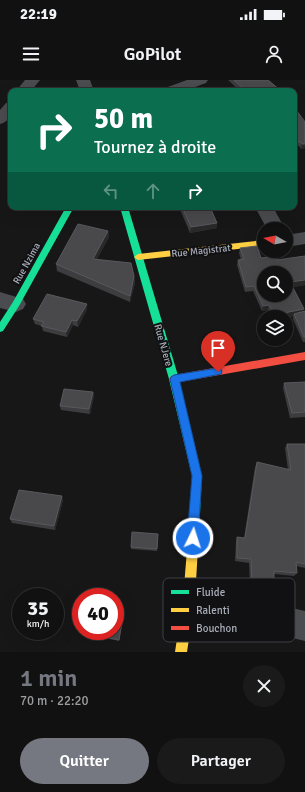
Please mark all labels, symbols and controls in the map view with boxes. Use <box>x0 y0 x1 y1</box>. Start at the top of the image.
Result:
text: 22:19 <box>20 5 57 23</box>
icon: menu <box>20 43 42 65</box>
text: GoPilot <box>124 43 181 65</box>
icon: person <box>263 43 285 65</box>
text: 50 m <box>94 102 153 136</box>
icon: right <box>28 104 80 156</box>
text: Tournez à droite <box>94 136 216 158</box>
icon: left <box>100 180 122 202</box>
icon: ahead <box>142 180 164 202</box>
icon: right <box>184 180 206 202</box>
north arrow <box>257 222 293 258</box>
map controls <box>257 222 293 346</box>
street label: Rue Nzima <box>11 241 43 286</box>
street label: Rue Magistrat <box>171 242 232 260</box>
button: search <box>257 266 293 302</box>
button: layers <box>257 310 293 346</box>
street label: Rue NJere <box>151 323 175 368</box>
pin <box>201 331 235 372</box>
icon: arrive <box>207 337 229 359</box>
position arrow <box>172 517 214 559</box>
legend <box>163 578 295 642</box>
text: Fluide <box>196 586 225 599</box>
speed limit sign: 40 <box>72 588 124 640</box>
text: 35 <box>27 596 49 621</box>
text: Ralenti <box>196 604 230 617</box>
text: km/h <box>27 618 49 630</box>
text: Bouchon <box>196 622 237 635</box>
text: 1 min <box>20 663 77 693</box>
button: close <box>243 665 285 707</box>
text: 70 m · 22:20 <box>20 693 89 709</box>
button: Quitter <box>20 738 149 784</box>
button: Partager <box>157 738 285 784</box>

